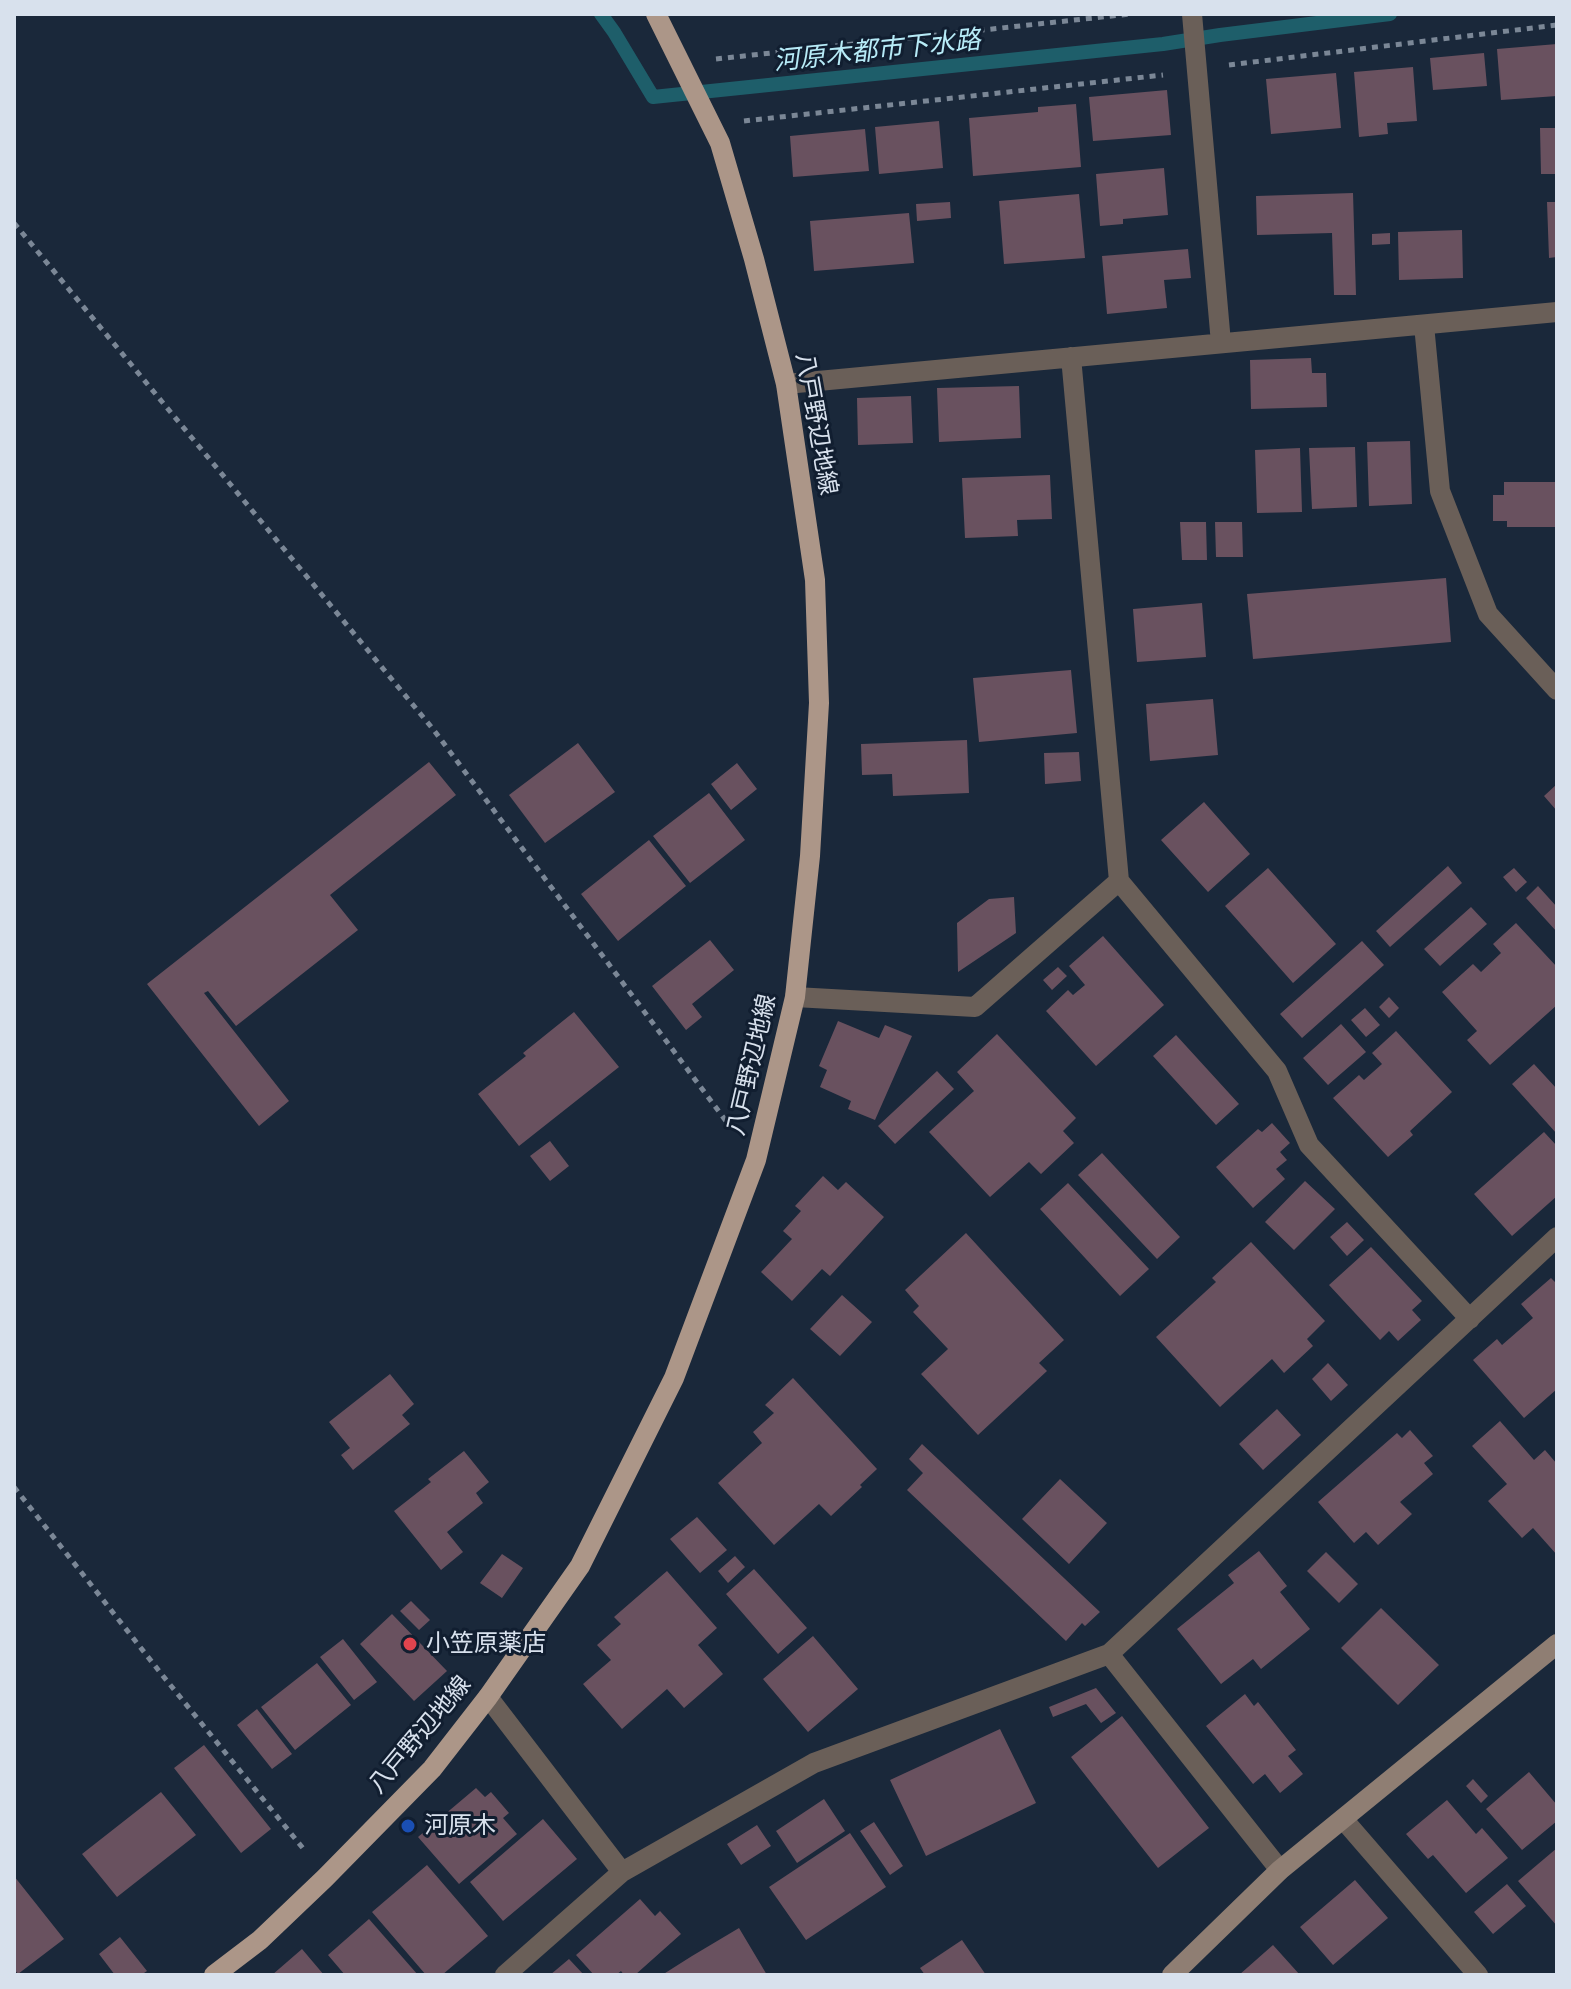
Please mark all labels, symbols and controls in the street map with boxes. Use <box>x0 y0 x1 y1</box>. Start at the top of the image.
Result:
water label: 河原木都市下水路 <box>772 25 982 77</box>
street label: 八戸野辺地線 <box>789 351 843 497</box>
street label: 八戸野辺地線 <box>722 992 782 1138</box>
place label: 小笠原薬店 <box>426 1630 546 1658</box>
marker: 小笠原薬店 <box>401 1635 419 1653</box>
street label: 八戸野辺地線 <box>363 1671 477 1799</box>
place label: 河原木 <box>424 1812 496 1840</box>
marker: 河原木 <box>399 1817 417 1835</box>

